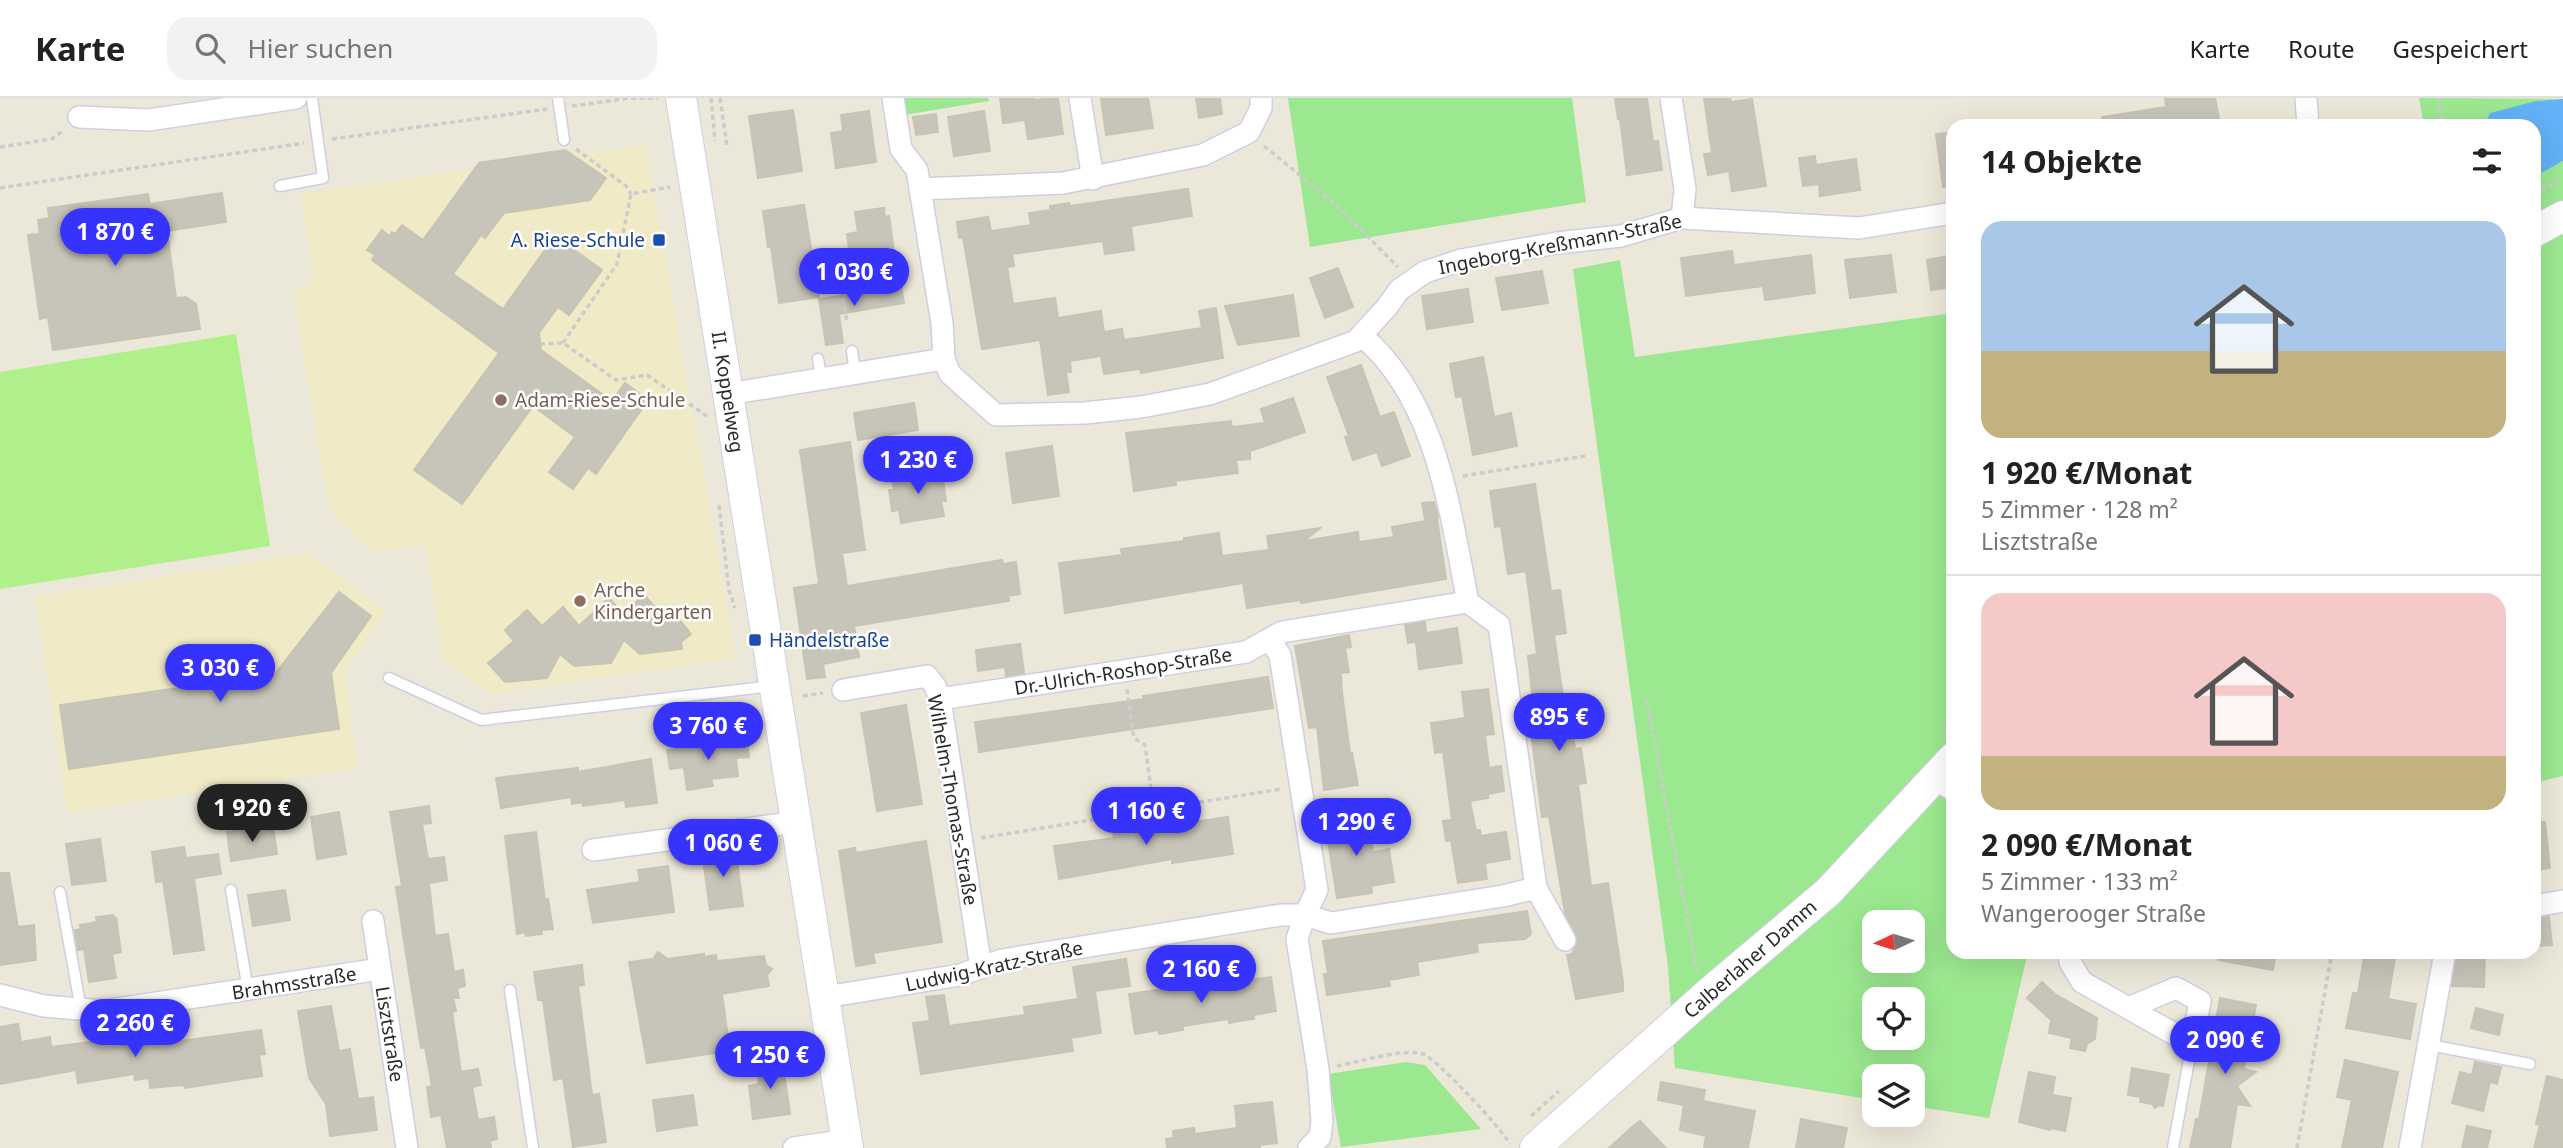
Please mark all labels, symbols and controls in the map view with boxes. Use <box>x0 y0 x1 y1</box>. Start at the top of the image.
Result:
search box <box>167 17 657 80</box>
text: Karte <box>35 26 125 71</box>
icon: search <box>191 29 229 67</box>
text: Hier suchen <box>247 30 393 66</box>
text: Karte <box>2190 32 2250 65</box>
text: Route <box>2288 32 2355 65</box>
text: Gespeichert <box>2393 32 2528 65</box>
text: 14 Objekte <box>1981 141 2142 182</box>
icon: filters <box>2468 142 2506 180</box>
pin: 1 870 € <box>50 208 180 268</box>
street label: Ingeborg-Kreßmann-Straße <box>1436 208 1684 280</box>
text: 1 870 € <box>76 215 154 247</box>
place label: A. Riese-Schule <box>511 227 645 253</box>
marker: A. Riese-Schule <box>651 232 667 248</box>
pin: 1 030 € <box>789 248 919 308</box>
text: 1 030 € <box>815 255 893 287</box>
icon: home <box>2181 266 2307 392</box>
street label: II. Koppelweg <box>706 329 750 455</box>
place label: Adam-Riese-Schule <box>515 387 685 413</box>
marker: Adam-Riese-Schule <box>493 392 509 408</box>
pin: 1 230 € <box>853 436 983 496</box>
text: 1 230 € <box>879 443 957 475</box>
text: 1 920 €/Monat <box>1981 452 2192 493</box>
text: 5 Zimmer · 128 m² <box>1981 493 2178 525</box>
text: Lisztstraße <box>1981 525 2098 557</box>
place label: Arche Kindergarten <box>594 577 712 625</box>
marker: Arche Kindergarten <box>572 593 588 609</box>
place label: Händelstraße <box>769 627 890 653</box>
marker: Händelstraße <box>747 632 763 648</box>
icon: home <box>2181 638 2307 764</box>
street label: Dr.-Ulrich-Roshop-Straße <box>1012 641 1234 701</box>
pin: 3 030 € <box>155 644 285 704</box>
text: 3 030 € <box>181 651 259 683</box>
street label: Wilhelm-Thomas-Straße <box>922 693 984 907</box>
pin: 895 € <box>1510 694 1608 753</box>
text: 895 € <box>1530 700 1588 732</box>
pin: 3 760 € <box>643 702 773 762</box>
text: 3 760 € <box>669 709 747 741</box>
pin: 1 920 € <box>187 784 317 844</box>
pin: 1 160 € <box>1081 788 1211 847</box>
text: 1 920 € <box>213 791 291 823</box>
text: 1 160 € <box>1107 794 1185 826</box>
pin: 1 290 € <box>1291 798 1421 858</box>
text: 1 290 € <box>1317 805 1395 837</box>
pin: 1 060 € <box>658 820 788 879</box>
text: 2 090 €/Monat <box>1981 824 2192 865</box>
text: 1 060 € <box>684 826 762 858</box>
text: 5 Zimmer · 133 m² <box>1981 865 2178 897</box>
street label: Calberlaher Damm <box>1678 894 1822 1024</box>
text: Wangerooger Straße <box>1981 897 2206 929</box>
north arrow <box>1862 910 1925 973</box>
map controls <box>1862 910 1925 1127</box>
street label: Ludwig-Kratz-Straße <box>903 934 1085 998</box>
pin: 2 160 € <box>1136 946 1266 1005</box>
text: 2 160 € <box>1162 952 1240 984</box>
street label: Brahmsstraße <box>230 960 358 1006</box>
street label: Lisztstraße <box>370 984 410 1084</box>
button: locate <box>1862 987 1925 1050</box>
pin: 2 260 € <box>70 1000 200 1059</box>
text: 2 260 € <box>96 1006 174 1038</box>
pin: 2 090 € <box>2160 1016 2290 1076</box>
text: 2 090 € <box>2186 1023 2264 1055</box>
pin: 1 250 € <box>705 1032 835 1091</box>
text: 1 250 € <box>731 1038 809 1070</box>
button: layers <box>1862 1064 1925 1127</box>

